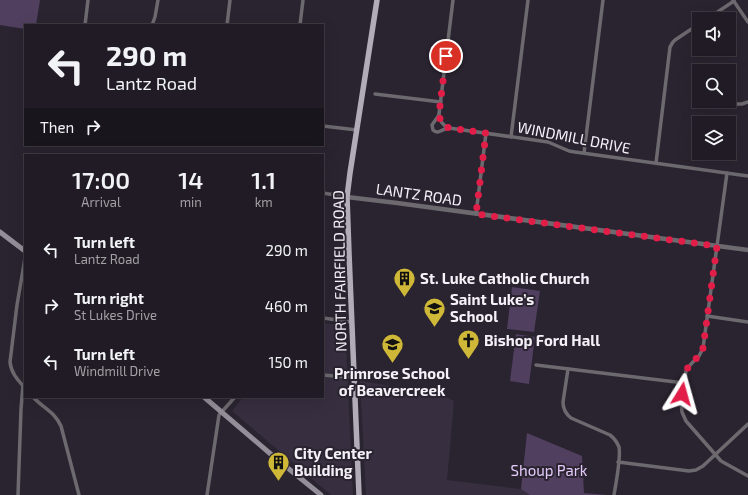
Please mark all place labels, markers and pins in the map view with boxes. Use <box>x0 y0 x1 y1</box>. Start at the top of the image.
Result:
pin <box>429 39 463 73</box>
building icon: St. Luke Catholic Church <box>391 265 417 298</box>
place label: St. Luke Catholic Church <box>420 269 590 287</box>
place label: Saint Luke’s School <box>450 290 534 325</box>
school or university icon: Saint Luke’s School <box>421 295 447 328</box>
church icon: Bishop Ford Hall <box>455 327 481 360</box>
school or university icon: Primrose School of Beavercreek <box>379 331 405 364</box>
place label: Bishop Ford Hall <box>484 331 600 349</box>
place label: Primrose School of Beavercreek <box>334 364 450 399</box>
place label: City Center Building <box>294 444 372 479</box>
building icon: City Center Building <box>265 449 291 482</box>

